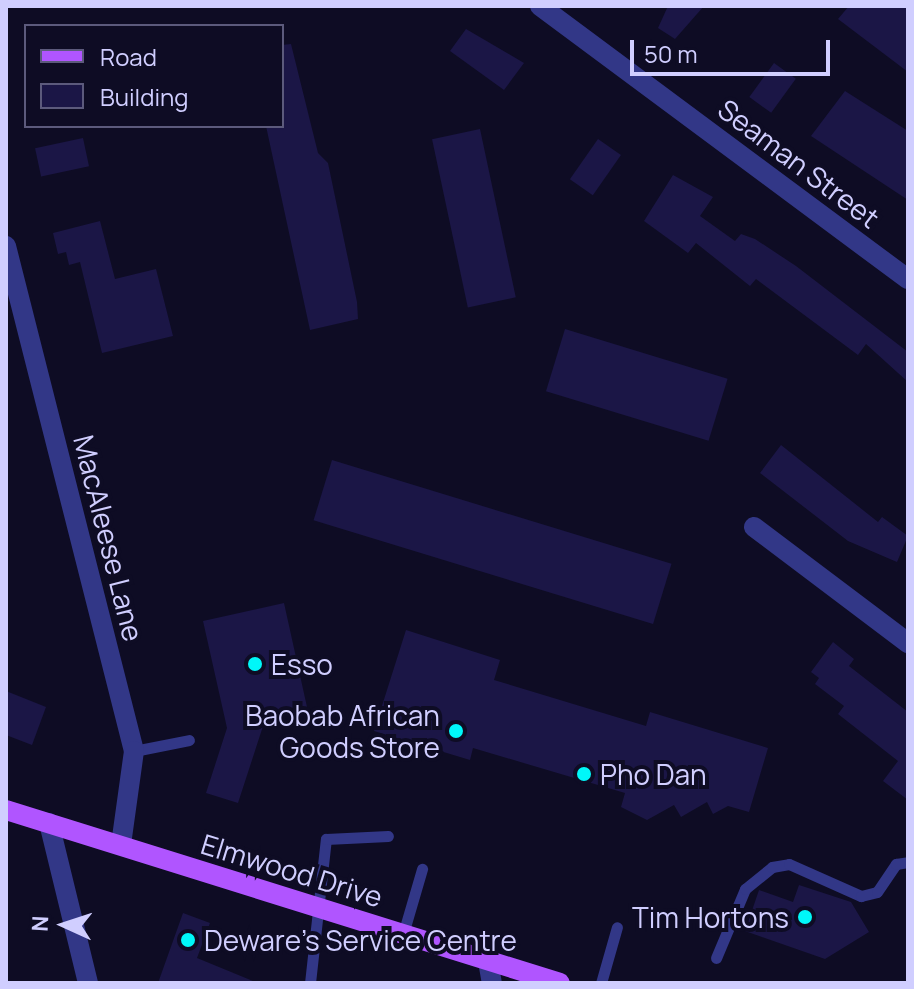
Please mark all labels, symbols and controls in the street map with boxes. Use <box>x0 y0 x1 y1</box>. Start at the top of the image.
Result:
legend <box>24 24 284 128</box>
scale bar <box>634 24 834 74</box>
text: 50 m <box>644 37 698 70</box>
text: Road <box>100 40 157 73</box>
text: Building <box>100 80 188 113</box>
street label: Seaman Street <box>712 92 886 234</box>
street label: MacAleese Lane <box>67 432 151 644</box>
place label: Esso <box>271 647 333 681</box>
marker: Esso <box>246 655 264 673</box>
place label: Baobab African Goods Store <box>245 698 440 764</box>
marker: Baobab African Goods Store <box>447 722 465 740</box>
place label: Pho Dan <box>600 757 707 791</box>
marker: Pho Dan <box>575 765 593 783</box>
street label: Elmwood Drive <box>197 826 387 914</box>
north arrow <box>24 885 104 965</box>
place label: Tim Hortons <box>632 900 789 934</box>
marker: Tim Hortons <box>796 908 814 926</box>
text: N <box>25 915 55 932</box>
place label: Deware's Service Centre <box>204 923 517 957</box>
marker: Deware's Service Centre <box>179 931 197 949</box>

